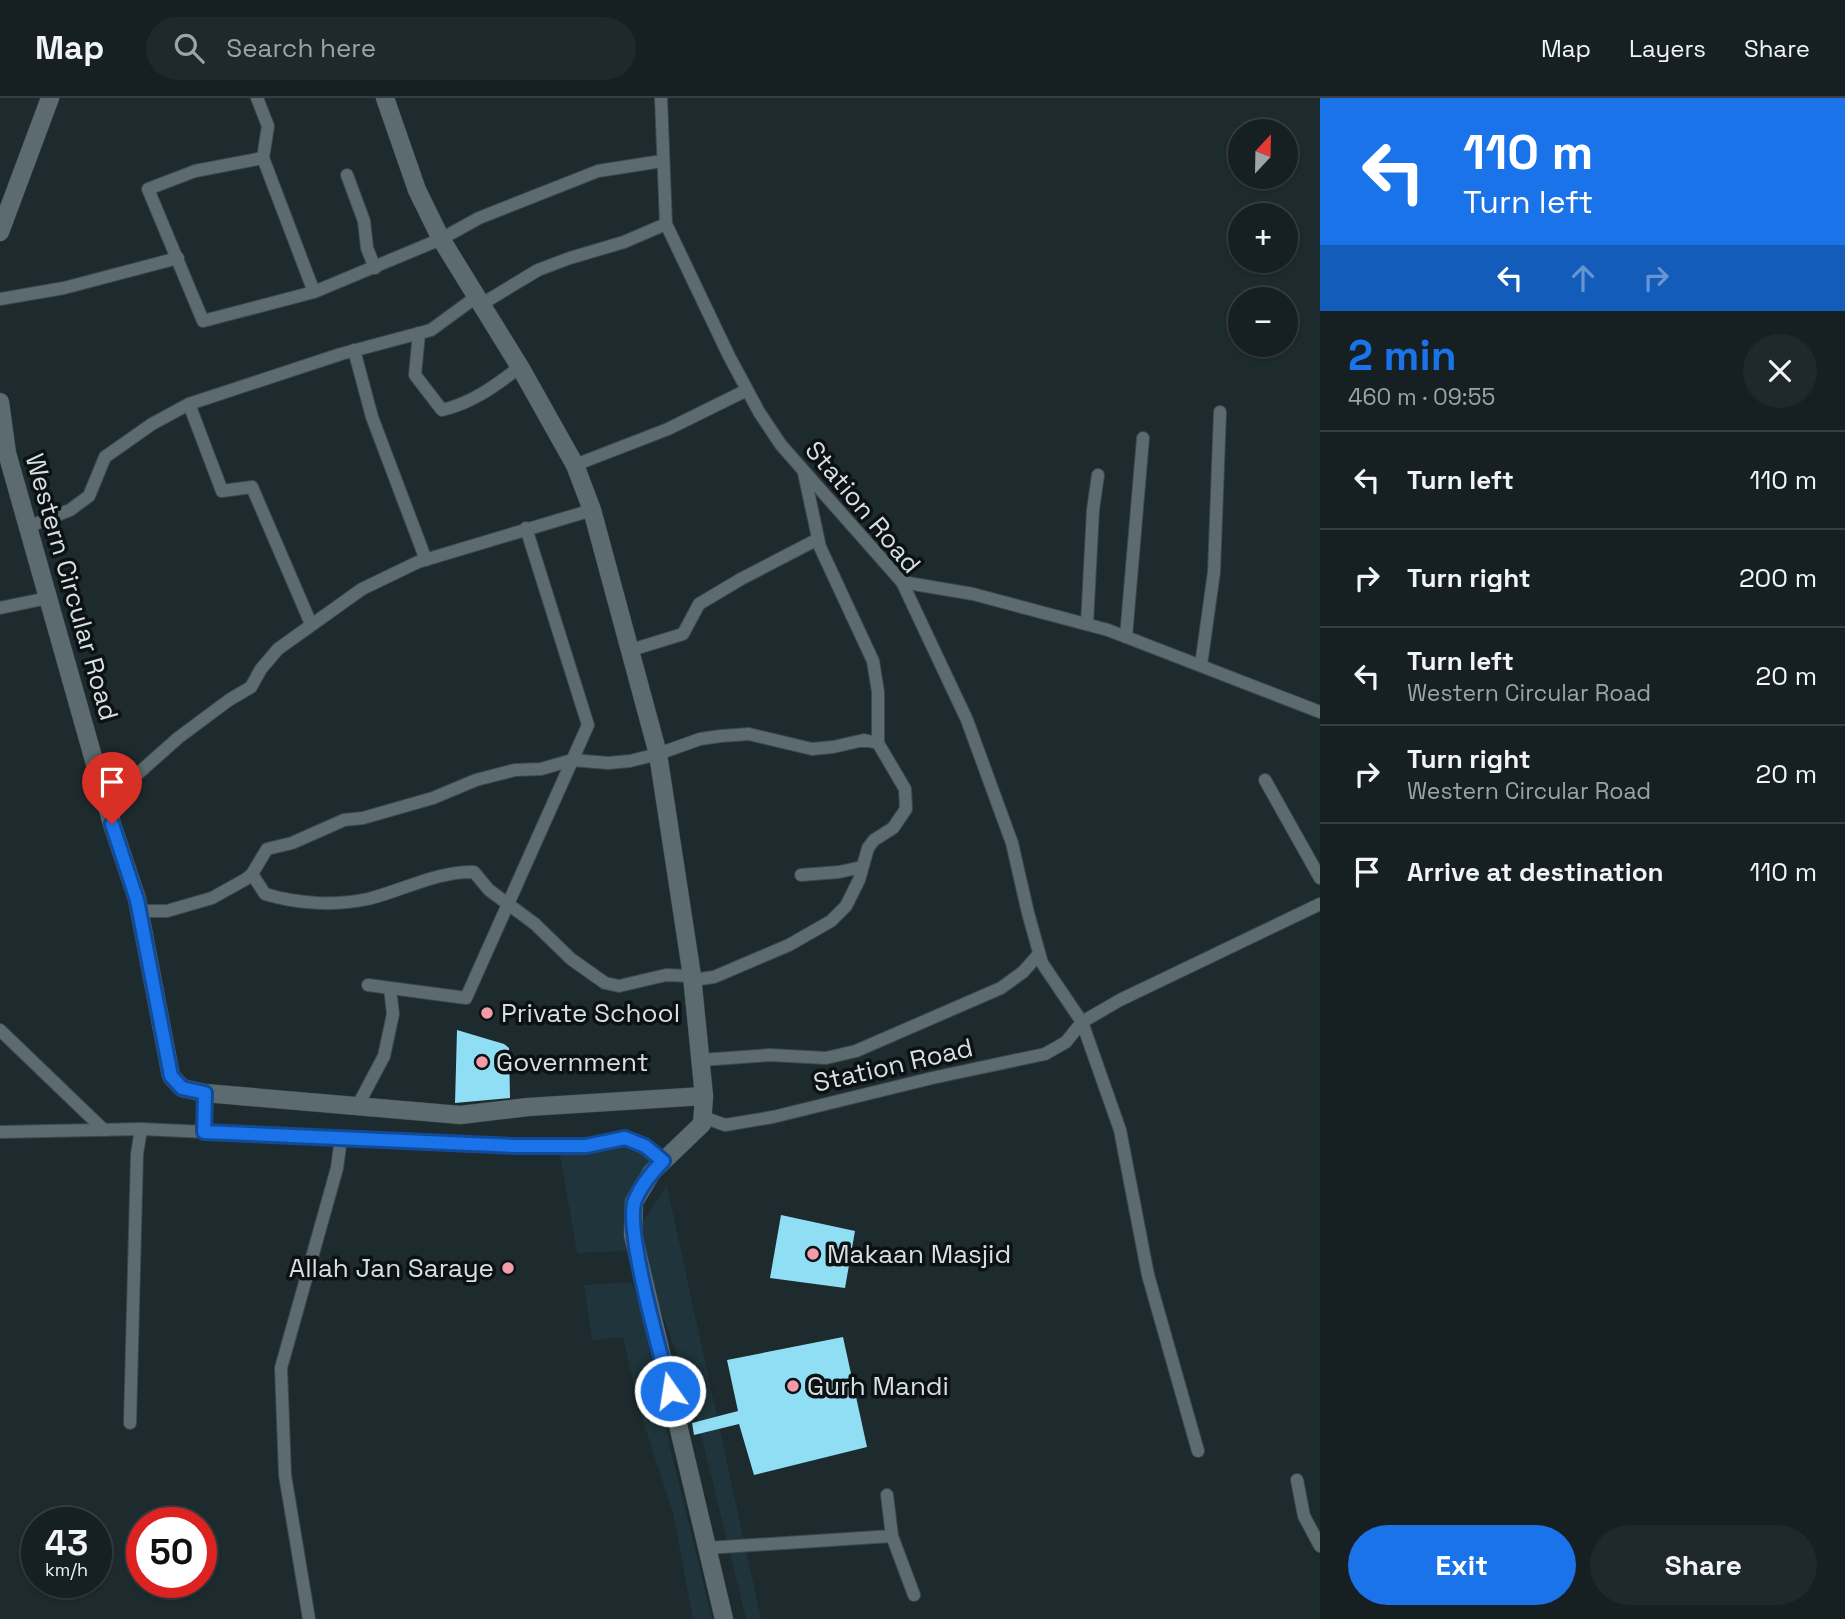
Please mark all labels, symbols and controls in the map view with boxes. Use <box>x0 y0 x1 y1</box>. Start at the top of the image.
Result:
search box <box>146 17 636 80</box>
text: Map <box>35 27 104 69</box>
icon: search <box>170 29 208 67</box>
text: Search here <box>226 31 376 65</box>
text: Map <box>1541 33 1591 64</box>
text: Layers <box>1629 33 1706 64</box>
text: Share <box>1744 33 1810 64</box>
north arrow <box>1228 119 1298 189</box>
map controls <box>1228 119 1298 357</box>
text: 110 m <box>1463 121 1593 183</box>
icon: left <box>1348 126 1439 217</box>
text: Turn left <box>1463 182 1593 222</box>
button: + <box>1228 203 1298 273</box>
icon: left <box>1491 259 1529 297</box>
icon: ahead <box>1564 259 1602 297</box>
icon: right <box>1637 259 1675 297</box>
button: − <box>1228 287 1298 357</box>
text: 2 min <box>1348 329 1457 382</box>
button: close <box>1743 334 1817 408</box>
text: 460 m · 09:55 <box>1348 382 1495 412</box>
street label: Station Road <box>798 434 928 580</box>
street label: Western Circular Road <box>18 450 126 724</box>
icon: left <box>1348 461 1386 499</box>
text: Turn left <box>1407 463 1514 497</box>
text: 110 m <box>1750 463 1817 497</box>
icon: right <box>1348 559 1386 597</box>
text: Turn right <box>1407 561 1531 595</box>
text: 200 m <box>1739 561 1817 595</box>
text: Turn left <box>1407 644 1514 678</box>
icon: left <box>1348 657 1386 695</box>
text: 20 m <box>1756 659 1817 693</box>
text: Western Circular Road <box>1407 678 1651 708</box>
text: Turn right <box>1407 742 1531 776</box>
pin <box>82 752 142 824</box>
icon: right <box>1348 755 1386 793</box>
text: 20 m <box>1756 757 1817 791</box>
icon: arrive <box>93 763 131 801</box>
text: Western Circular Road <box>1407 776 1651 806</box>
icon: arrive <box>1348 853 1386 891</box>
text: Arrive at destination <box>1407 855 1664 889</box>
text: 110 m <box>1750 855 1817 889</box>
place label: Private School <box>501 996 680 1030</box>
marker: Private School <box>479 1005 495 1021</box>
street label: Station Road <box>810 1030 976 1100</box>
place label: Government <box>496 1045 649 1079</box>
marker: Government <box>474 1054 490 1070</box>
place label: Makaan Masjid <box>827 1237 1011 1271</box>
marker: Makaan Masjid <box>805 1246 821 1262</box>
place label: Allah Jan Saraye <box>289 1251 494 1285</box>
marker: Allah Jan Saraye <box>500 1260 516 1276</box>
position arrow <box>633 1354 707 1428</box>
place label: Gurh Mandi <box>807 1369 949 1403</box>
marker: Gurh Mandi <box>785 1378 801 1394</box>
speed limit sign: 50 <box>126 1507 217 1598</box>
text: 43 <box>45 1521 88 1565</box>
button: Exit <box>1348 1525 1576 1605</box>
button: Share <box>1590 1525 1817 1605</box>
text: km/h <box>45 1558 88 1581</box>

